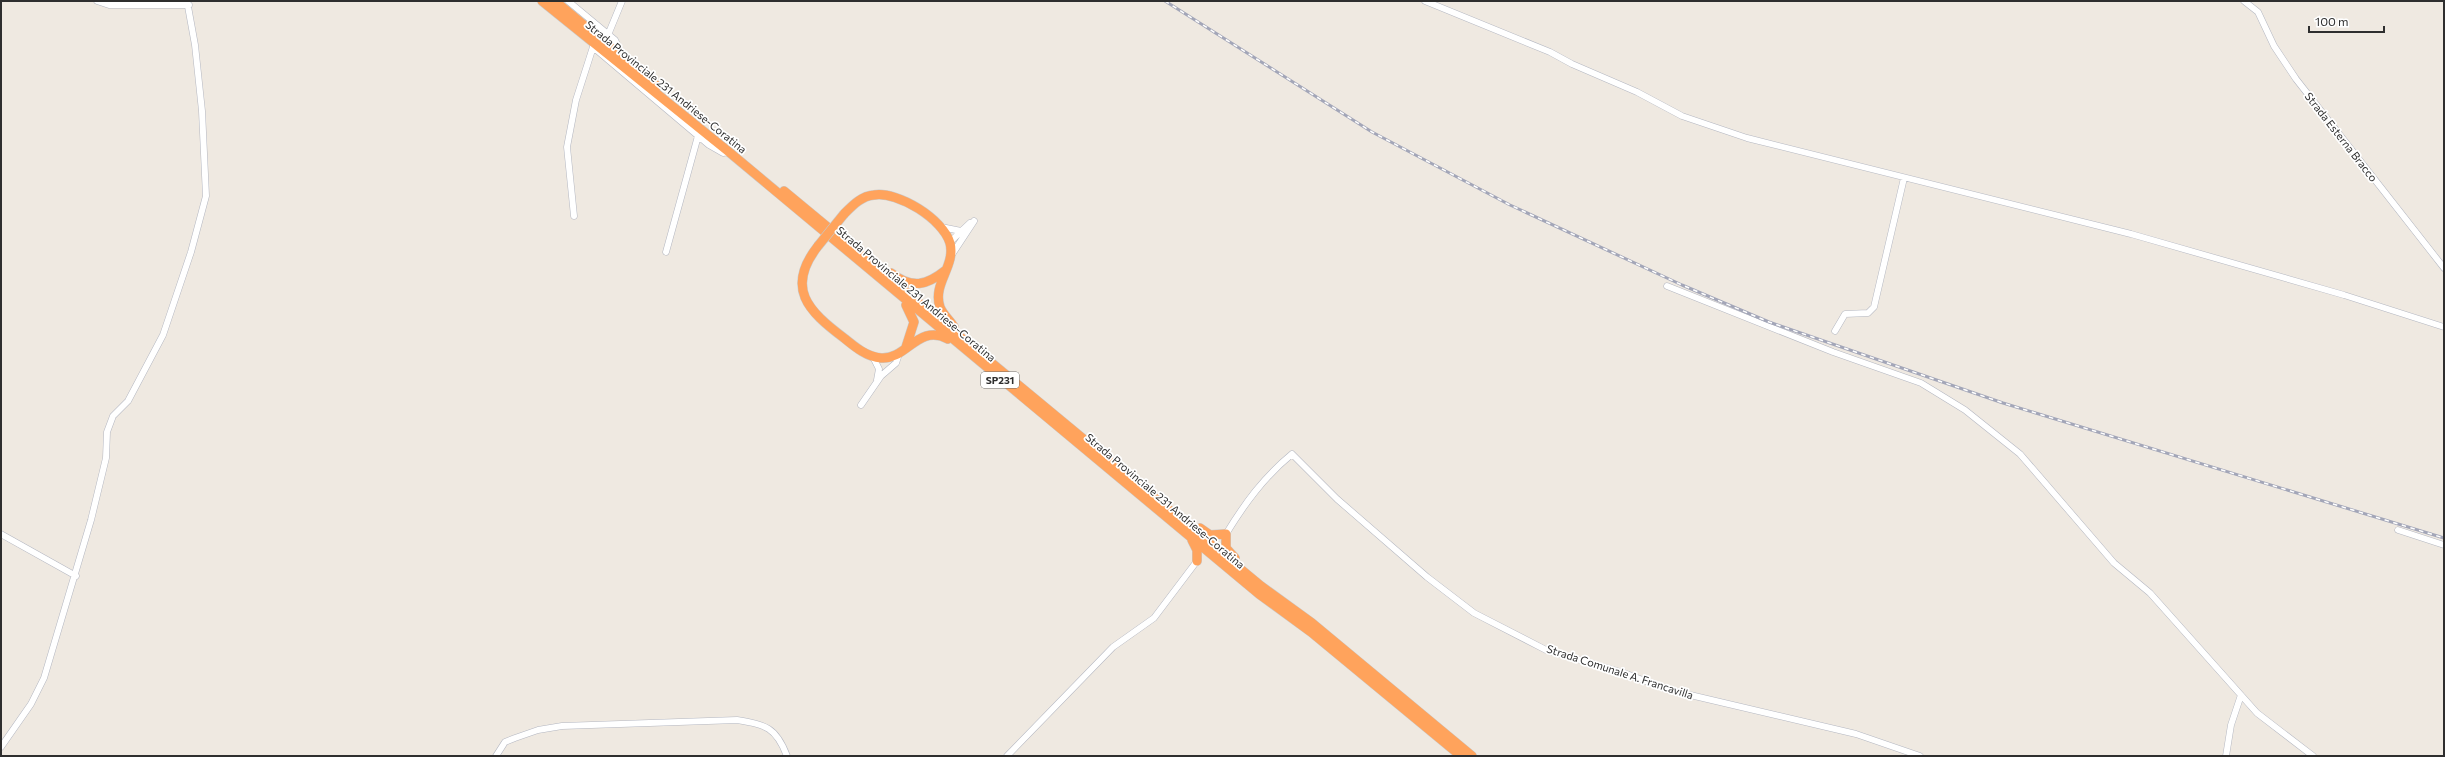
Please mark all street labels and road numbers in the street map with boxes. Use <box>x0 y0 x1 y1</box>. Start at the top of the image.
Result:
street label: Strada Provinciale 231 Andriese-Coratina <box>583 18 749 156</box>
street label: Strada Esterna Bracco <box>2302 89 2381 184</box>
street label: Strada Provinciale 231 Andriese-Coratina <box>834 223 998 364</box>
road number: SP231 <box>981 372 1019 388</box>
street label: Strada Provinciale 231 Andriese-Coratina <box>1083 430 1247 571</box>
street label: Strada Comunale A. Francavilla <box>1545 642 1695 701</box>

